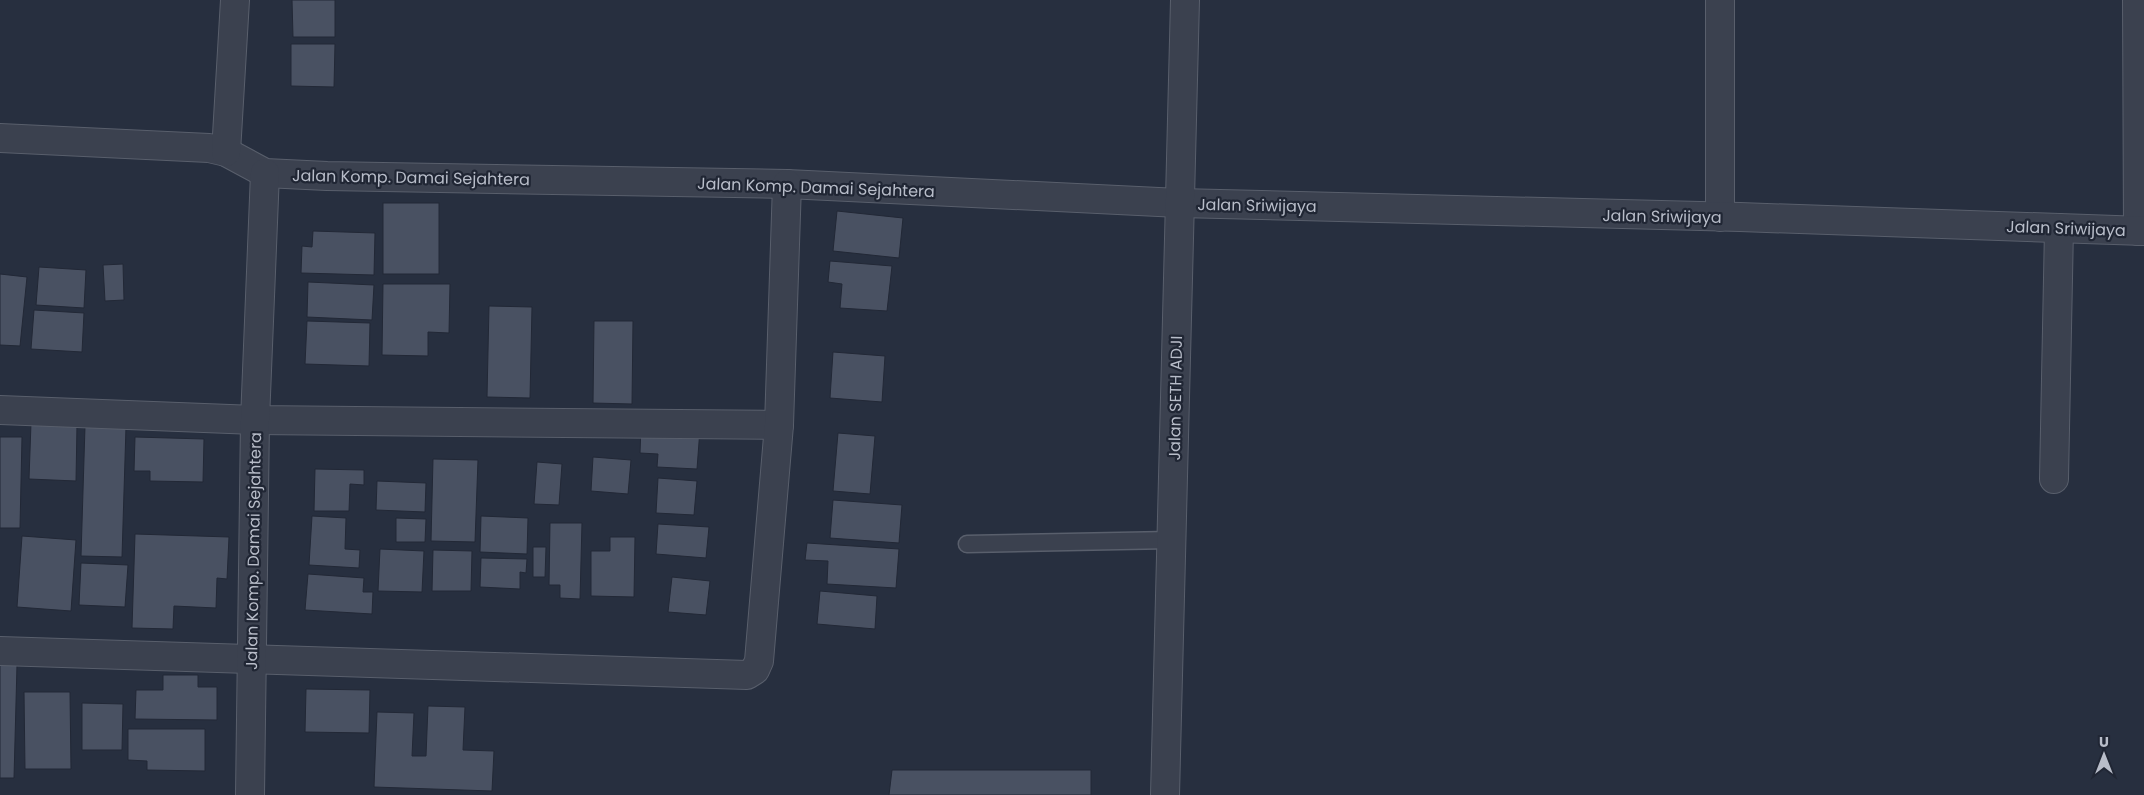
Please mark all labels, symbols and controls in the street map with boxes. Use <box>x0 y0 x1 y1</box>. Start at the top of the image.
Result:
street label: Jalan Komp. Damai Sejahtera <box>292 164 530 191</box>
street label: Jalan Komp. Damai Sejahtera <box>697 172 935 203</box>
street label: Jalan Sriwijaya <box>1197 193 1317 218</box>
street label: Jalan Sriwijaya <box>1602 204 1722 229</box>
street label: Jalan Sriwijaya <box>2006 215 2126 242</box>
street label: Jalan SETH ADJI <box>1163 335 1188 461</box>
street label: Jalan Komp. Damai Sejahtera <box>240 432 267 670</box>
north arrow <box>2079 730 2129 780</box>
text: U <box>2099 732 2109 752</box>

